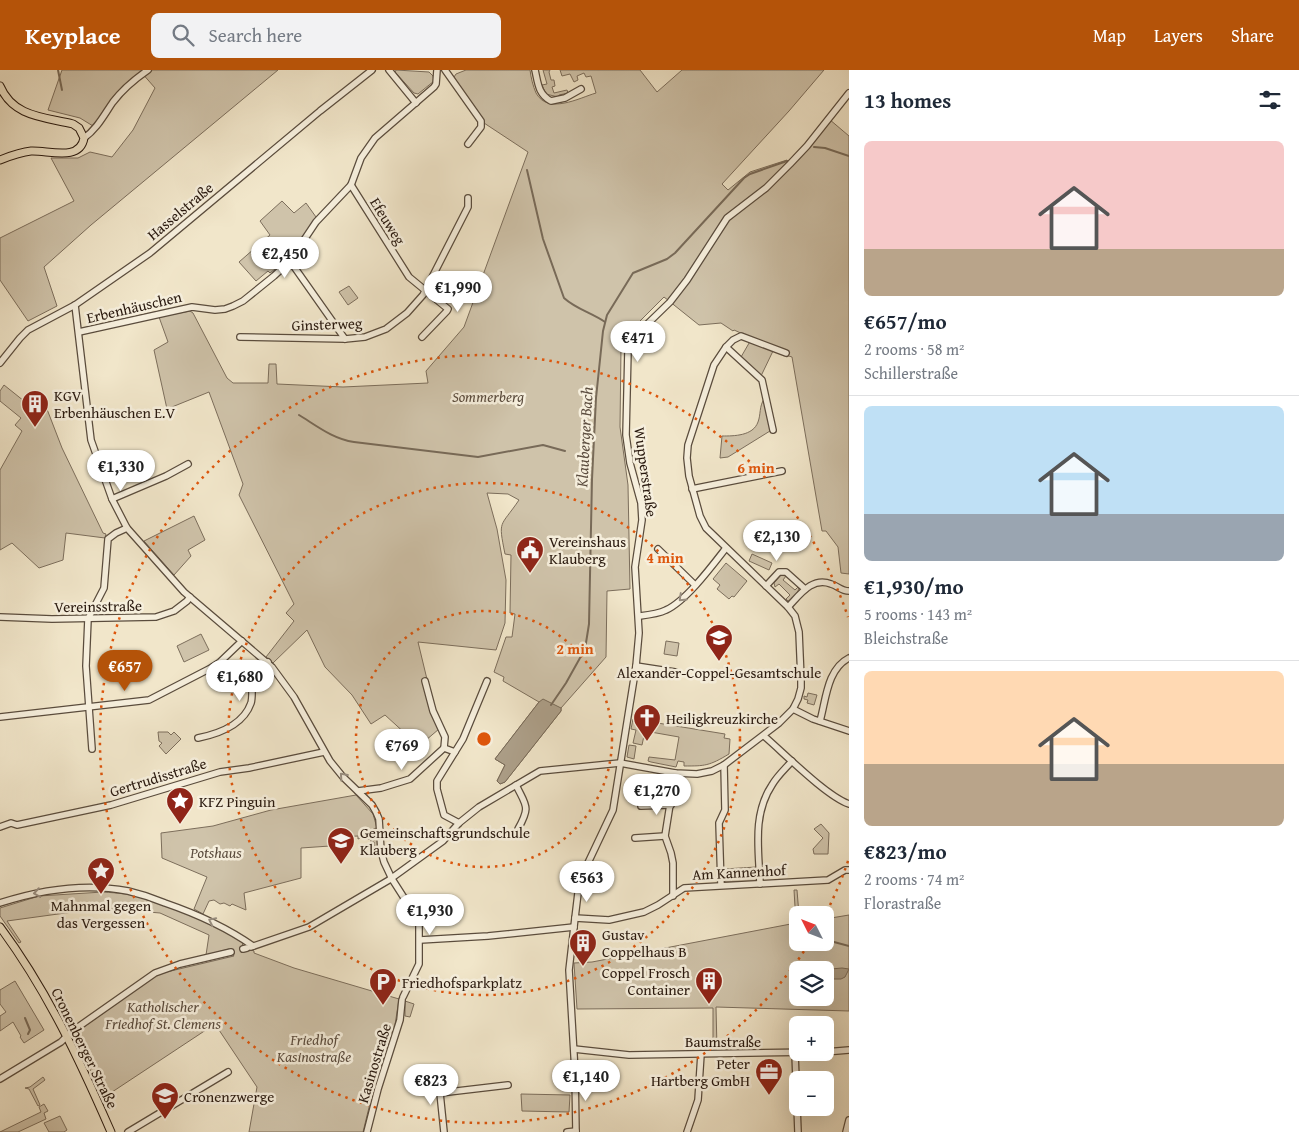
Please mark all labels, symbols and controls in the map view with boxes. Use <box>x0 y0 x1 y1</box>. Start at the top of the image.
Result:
search box <box>151 13 501 58</box>
text: Keyplace <box>25 18 121 53</box>
icon: search <box>169 21 197 49</box>
text: Search here <box>209 21 302 49</box>
text: Map <box>1093 22 1126 49</box>
text: Layers <box>1154 22 1203 49</box>
text: Share <box>1231 22 1274 49</box>
text: 13 homes <box>864 85 951 116</box>
icon: filters <box>1256 86 1284 114</box>
icon: home <box>1029 173 1119 263</box>
street label: Hasselstraße <box>142 177 218 245</box>
street label: Efeuweg <box>365 193 411 249</box>
pin: €2,450 <box>244 236 326 279</box>
text: €2,450 <box>262 241 308 265</box>
pin: €1,990 <box>417 270 499 313</box>
text: €1,990 <box>435 275 481 299</box>
street label: Erbenhäuschen <box>84 286 184 328</box>
text: €657/mo <box>864 306 947 337</box>
street label: Ginsterweg <box>291 312 363 336</box>
pin: €471 <box>608 320 668 363</box>
text: €471 <box>621 325 655 349</box>
text: 2 rooms · 58 m² <box>864 337 964 361</box>
text: Schillerstraße <box>864 361 958 385</box>
place label: KGV Erbenhäuschen E.V <box>54 385 175 423</box>
park label: Sommerberg <box>452 386 524 407</box>
water label: Klauberger Bach <box>569 386 599 489</box>
building icon: KGV Erbenhäuschen E.V <box>20 389 50 428</box>
street label: Wupperstraße <box>629 426 663 518</box>
icon: home <box>1029 439 1119 529</box>
pin: €1,330 <box>80 450 162 492</box>
text: €1,330 <box>98 454 144 478</box>
text: 6 min <box>737 457 775 478</box>
pin: €2,130 <box>736 520 818 562</box>
text: €2,130 <box>754 524 800 548</box>
place label: Vereinshaus Klauberg <box>549 531 626 569</box>
public building icon: Vereinshaus Klauberg <box>515 535 545 574</box>
text: 4 min <box>646 547 684 568</box>
text: €1,930/mo <box>864 571 964 602</box>
one-way arrow <box>679 592 688 601</box>
street label: Vereinsstraße <box>54 595 142 617</box>
text: 5 rooms · 143 m² <box>864 602 972 626</box>
school or university icon: Alexander-Coppel-Gesamtschule <box>704 623 734 662</box>
text: Bleichstraße <box>864 626 948 650</box>
text: 2 min <box>556 638 594 659</box>
pin: €657 <box>95 650 155 692</box>
text: €657 <box>108 654 142 678</box>
pin: €1,680 <box>199 660 281 702</box>
place label: Alexander-Coppel-Gesamtschule <box>617 662 821 683</box>
text: €1,680 <box>217 664 263 688</box>
church icon: Heiligkreuzkirche <box>632 703 662 742</box>
icon: home <box>1029 704 1119 794</box>
place label: Heiligkreuzkirche <box>666 708 778 729</box>
pin: €769 <box>372 728 432 771</box>
centre of rings <box>475 730 493 748</box>
text: €769 <box>385 733 419 757</box>
street label: Gertrudisstraße <box>107 752 209 802</box>
one-way arrow <box>340 772 349 781</box>
pin: €1,270 <box>616 774 698 816</box>
text: €1,270 <box>634 778 680 802</box>
place icon: KFZ Pinguin <box>165 786 195 825</box>
place label: KFZ Pinguin <box>199 791 276 812</box>
place label: Gemeinschaftsgrundschule Klauberg <box>360 822 530 860</box>
school or university icon: Gemeinschaftsgrundschule Klauberg <box>326 826 356 865</box>
text: €823/mo <box>864 836 947 867</box>
park label: Potshaus <box>189 842 242 863</box>
place icon: Mahnmal gegen das Vergessen <box>86 856 116 895</box>
street label: Am Kannenhof <box>692 859 789 885</box>
pin: €563 <box>557 860 617 903</box>
text: €563 <box>570 865 604 889</box>
text: 2 rooms · 74 m² <box>864 867 964 891</box>
one-way arrow <box>33 887 42 897</box>
text: Florastraße <box>864 891 941 915</box>
pin: €1,930 <box>389 894 471 936</box>
place label: Mahnmal gegen das Vergessen <box>51 895 152 933</box>
text: €1,930 <box>407 898 453 922</box>
north arrow <box>789 906 834 951</box>
map controls <box>789 906 834 1116</box>
one-way arrow <box>208 918 217 928</box>
place label: Gustav Coppelhaus B <box>602 924 687 962</box>
building icon: Gustav Coppelhaus B <box>568 928 598 967</box>
button: layers <box>789 961 834 1006</box>
place label: Coppel Frosch Container <box>602 962 691 1000</box>
building icon: Coppel Frosch Container <box>694 966 724 1005</box>
parking icon: Friedhofsparkplatz <box>368 967 398 1006</box>
place label: Friedhofsparkplatz <box>402 972 522 993</box>
street label: Cronenberger Straße <box>47 984 123 1112</box>
park label: Katholischer Friedhof St. Clemens <box>104 996 221 1034</box>
button: + <box>789 1016 834 1061</box>
street label: Kasinostraße <box>352 1021 396 1105</box>
park label: Friedhof Kasinostraße <box>276 1029 351 1067</box>
street label: Baumstraße <box>685 1031 761 1052</box>
place label: Peter Hartberg GmbH <box>651 1053 750 1091</box>
office icon: Peter Hartberg GmbH <box>754 1057 784 1096</box>
pin: €1,140 <box>545 1060 627 1102</box>
pin: €823 <box>401 1064 461 1106</box>
text: €1,140 <box>563 1064 609 1088</box>
text: €823 <box>414 1068 448 1092</box>
button: − <box>789 1071 834 1116</box>
school or university icon: Cronenzwerge <box>150 1081 180 1120</box>
place label: Cronenzwerge <box>184 1086 274 1107</box>

